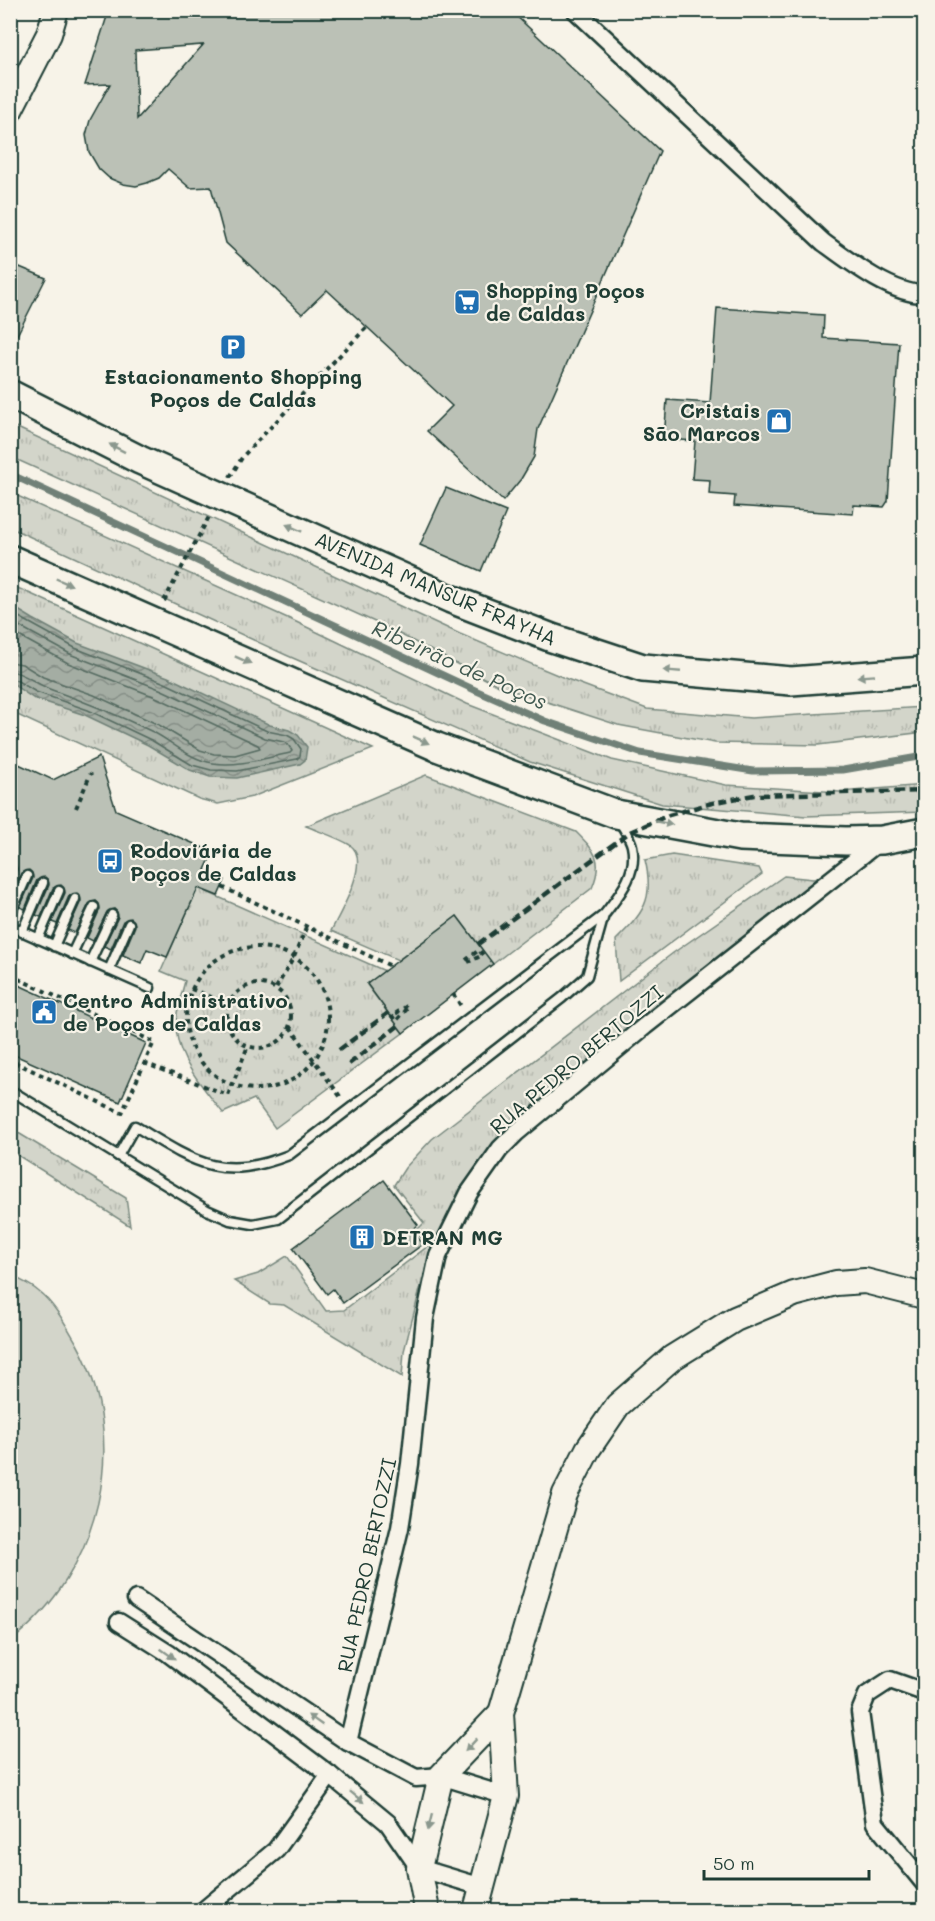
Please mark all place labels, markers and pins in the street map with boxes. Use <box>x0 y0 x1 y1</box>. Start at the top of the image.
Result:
place label: Shopping Poços de Caldas <box>486 277 645 326</box>
supermarket icon: Shopping Poços de Caldas <box>452 287 482 317</box>
parking icon: Estacionamento Shopping Poços de Caldas <box>218 332 248 362</box>
place label: Estacionamento Shopping Poços de Caldas <box>104 363 362 412</box>
place label: Cristais São Marcos <box>643 397 760 446</box>
shop icon: Cristais São Marcos <box>764 406 794 436</box>
place label: Rodoviária de Poços de Caldas <box>130 837 297 886</box>
bus stop icon: Rodoviária de Poços de Caldas <box>95 846 125 876</box>
place label: Centro Administrativo de Poços de Caldas <box>63 987 288 1036</box>
public building icon: Centro Administrativo de Poços de Caldas <box>29 997 59 1027</box>
building icon: DETRAN MG <box>347 1222 377 1252</box>
place label: DETRAN MG <box>382 1224 503 1250</box>

